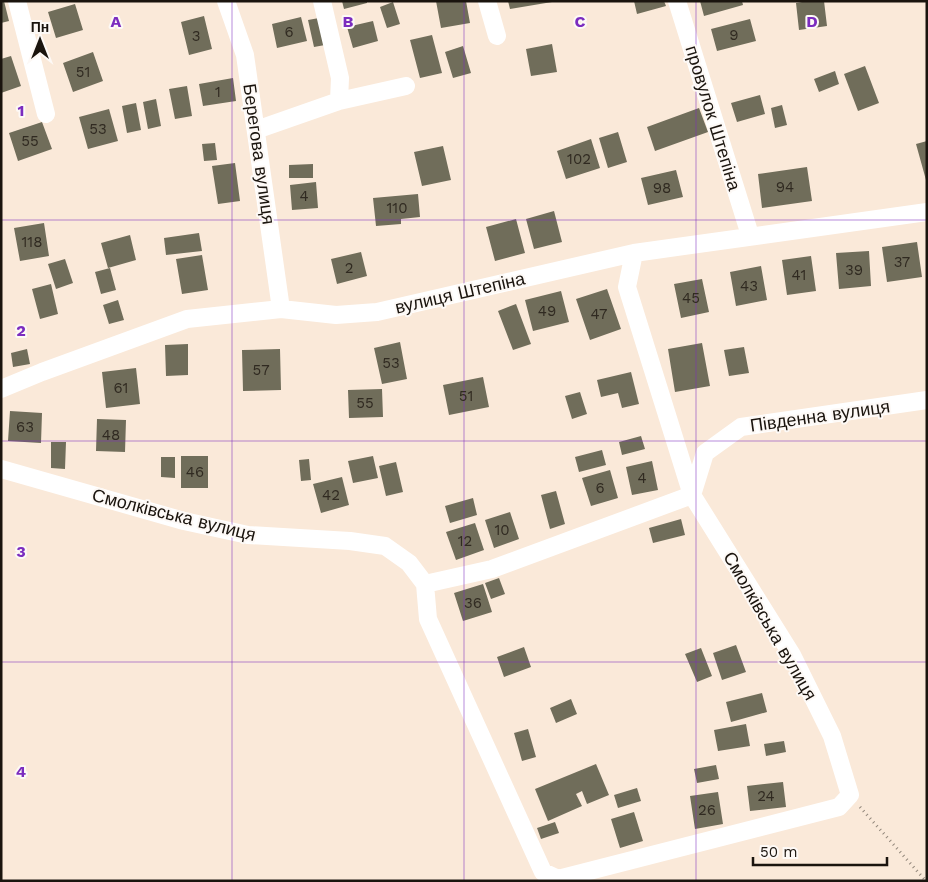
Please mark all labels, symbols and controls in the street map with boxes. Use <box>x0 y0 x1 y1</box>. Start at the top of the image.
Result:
text: A <box>111 12 122 31</box>
text: B <box>343 12 354 31</box>
text: C <box>575 12 586 31</box>
text: D <box>806 12 818 31</box>
north arrow <box>15 15 65 65</box>
text: Пн <box>31 19 49 35</box>
house number: 6 <box>284 23 294 41</box>
house number: 9 <box>729 26 739 44</box>
house number: 3 <box>192 27 200 45</box>
street label: провулок Штепіна <box>681 43 746 194</box>
house number: 51 <box>76 63 90 81</box>
street label: Берегова вулиця <box>239 82 280 226</box>
house number: 1 <box>215 83 221 101</box>
text: 1 <box>18 101 24 120</box>
house number: 53 <box>89 120 107 138</box>
house number: 55 <box>21 132 39 150</box>
house number: 102 <box>567 150 591 168</box>
house number: 94 <box>776 178 794 196</box>
house number: 98 <box>653 179 671 197</box>
house number: 4 <box>299 187 309 205</box>
house number: 110 <box>386 199 408 217</box>
house number: 118 <box>22 233 42 251</box>
house number: 37 <box>894 253 910 271</box>
house number: 2 <box>345 259 353 277</box>
house number: 39 <box>845 261 863 279</box>
house number: 41 <box>792 266 806 284</box>
street label: вулиця Штепіна <box>393 267 528 318</box>
house number: 43 <box>740 277 758 295</box>
house number: 45 <box>682 289 700 307</box>
house number: 49 <box>538 302 556 320</box>
house number: 47 <box>591 305 607 323</box>
text: 2 <box>16 321 26 340</box>
house number: 53 <box>382 354 400 372</box>
house number: 57 <box>252 361 270 379</box>
house number: 61 <box>114 379 128 397</box>
house number: 51 <box>459 387 473 405</box>
house number: 55 <box>356 394 374 412</box>
street label: Південна вулиця <box>749 395 891 436</box>
house number: 63 <box>16 418 34 436</box>
house number: 48 <box>102 426 120 444</box>
house number: 46 <box>186 463 204 481</box>
house number: 4 <box>637 469 647 487</box>
house number: 6 <box>595 479 605 497</box>
street label: Смолківська вулиця <box>90 484 258 545</box>
house number: 42 <box>322 486 340 504</box>
house number: 10 <box>494 521 510 539</box>
house number: 12 <box>458 532 472 550</box>
text: 3 <box>16 542 26 561</box>
street label: Смолківська вулиця <box>719 548 822 704</box>
house number: 36 <box>464 594 482 612</box>
text: 4 <box>16 762 26 781</box>
house number: 24 <box>757 787 775 805</box>
house number: 26 <box>698 801 716 819</box>
scale bar <box>753 834 887 866</box>
text: 50 m <box>760 843 797 861</box>

